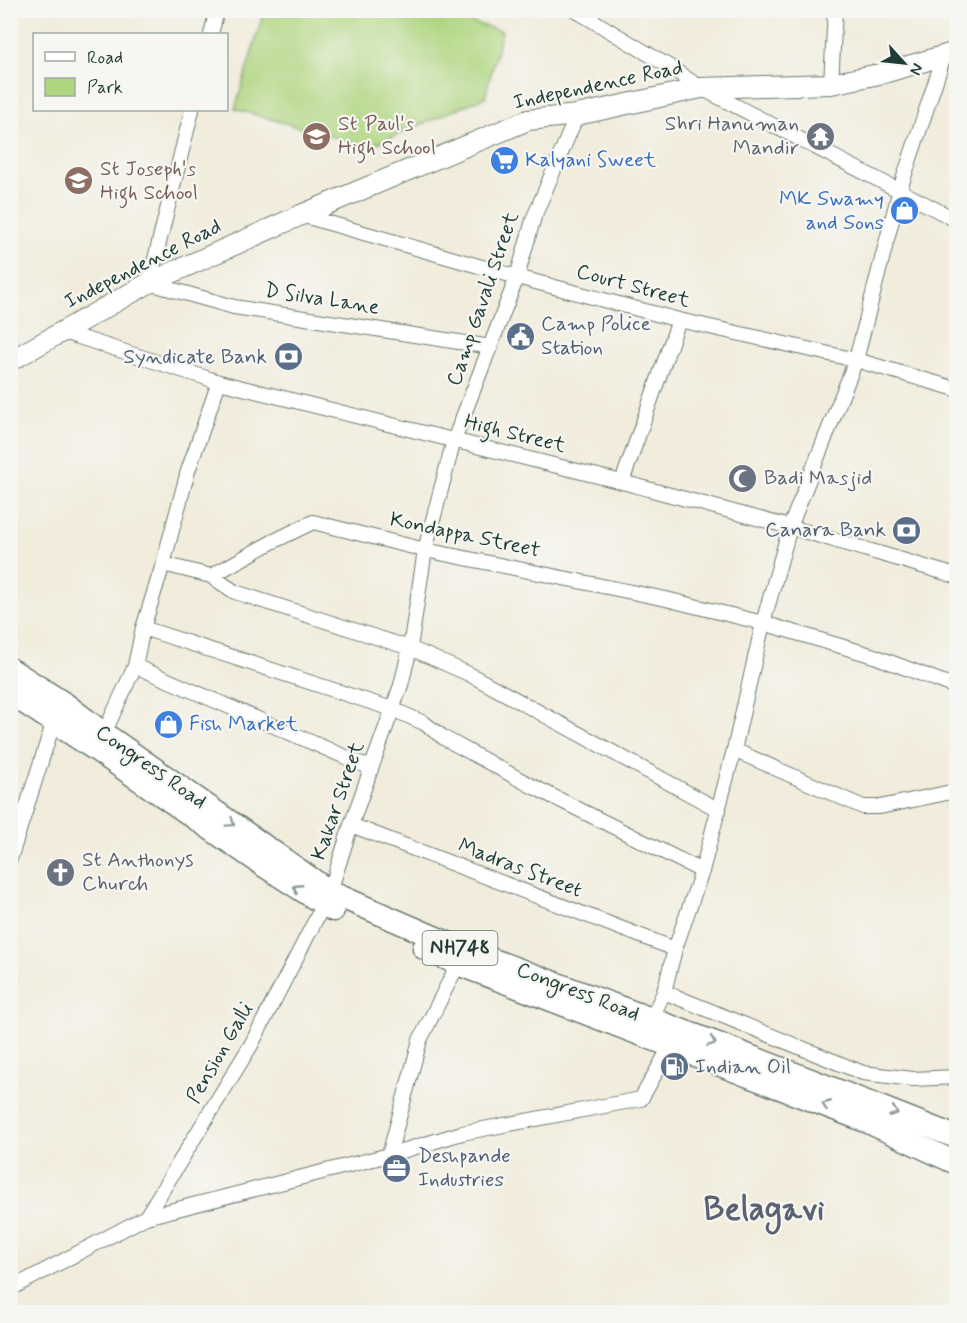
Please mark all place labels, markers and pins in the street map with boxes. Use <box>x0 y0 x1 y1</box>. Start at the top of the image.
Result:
place label: St Paul's High School <box>338 110 436 164</box>
place label: Shri Hanuman Mandir <box>665 110 799 162</box>
school or university icon: St Paul's High School <box>301 120 333 152</box>
temple icon: Shri Hanuman Mandir <box>804 120 836 152</box>
supermarket icon: Kalyani Sweet <box>488 144 520 176</box>
place label: Kalyani Sweet <box>525 146 657 174</box>
place label: St Joseph's High School <box>100 155 198 209</box>
school or university icon: St Joseph's High School <box>63 165 95 197</box>
place label: MK Swamy and Sons <box>779 185 884 237</box>
shop icon: MK Swamy and Sons <box>889 195 921 227</box>
place label: Camp Police Station <box>541 310 651 362</box>
public building icon: Camp Police Station <box>504 320 536 352</box>
bank icon: Syndicate Bank <box>272 341 304 373</box>
place label: Syndicate Bank <box>123 343 267 371</box>
mosque icon: Badi Masjid <box>727 462 759 494</box>
place label: Badi Masjid <box>764 464 872 492</box>
bank icon: Canara Bank <box>891 514 923 546</box>
place label: Canara Bank <box>765 516 886 544</box>
shop icon: Fish Market <box>152 708 184 740</box>
place label: Fish Market <box>189 710 299 738</box>
place label: St Anthonys Church <box>82 846 194 898</box>
church icon: St Anthonys Church <box>45 856 77 888</box>
fuel station icon: Indian Oil <box>658 1051 690 1083</box>
place label: Indian Oil <box>695 1053 791 1081</box>
place label: Deshpande Industries <box>418 1142 511 1194</box>
office icon: Deshpande Industries <box>381 1152 413 1184</box>

